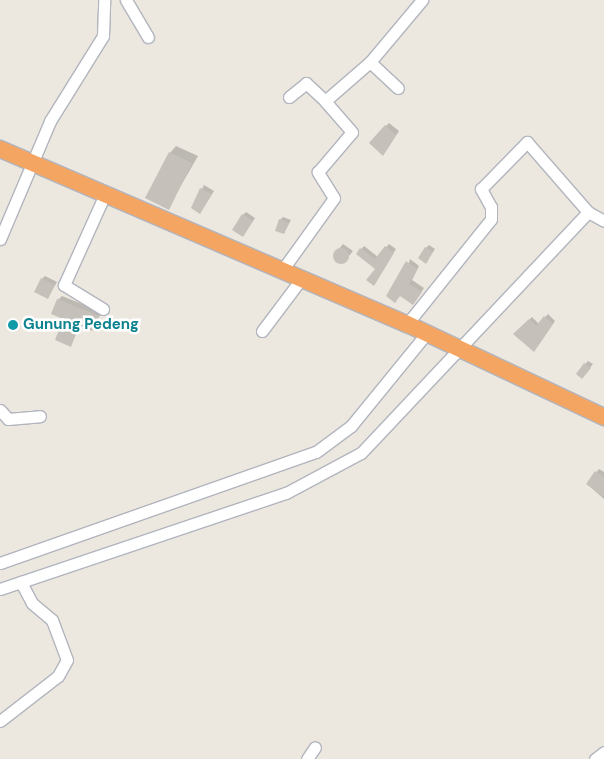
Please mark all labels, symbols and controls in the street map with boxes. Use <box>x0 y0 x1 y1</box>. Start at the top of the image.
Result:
place label: Gunung Pedeng <box>23 316 139 334</box>
marker: Gunung Pedeng <box>7 319 19 331</box>

